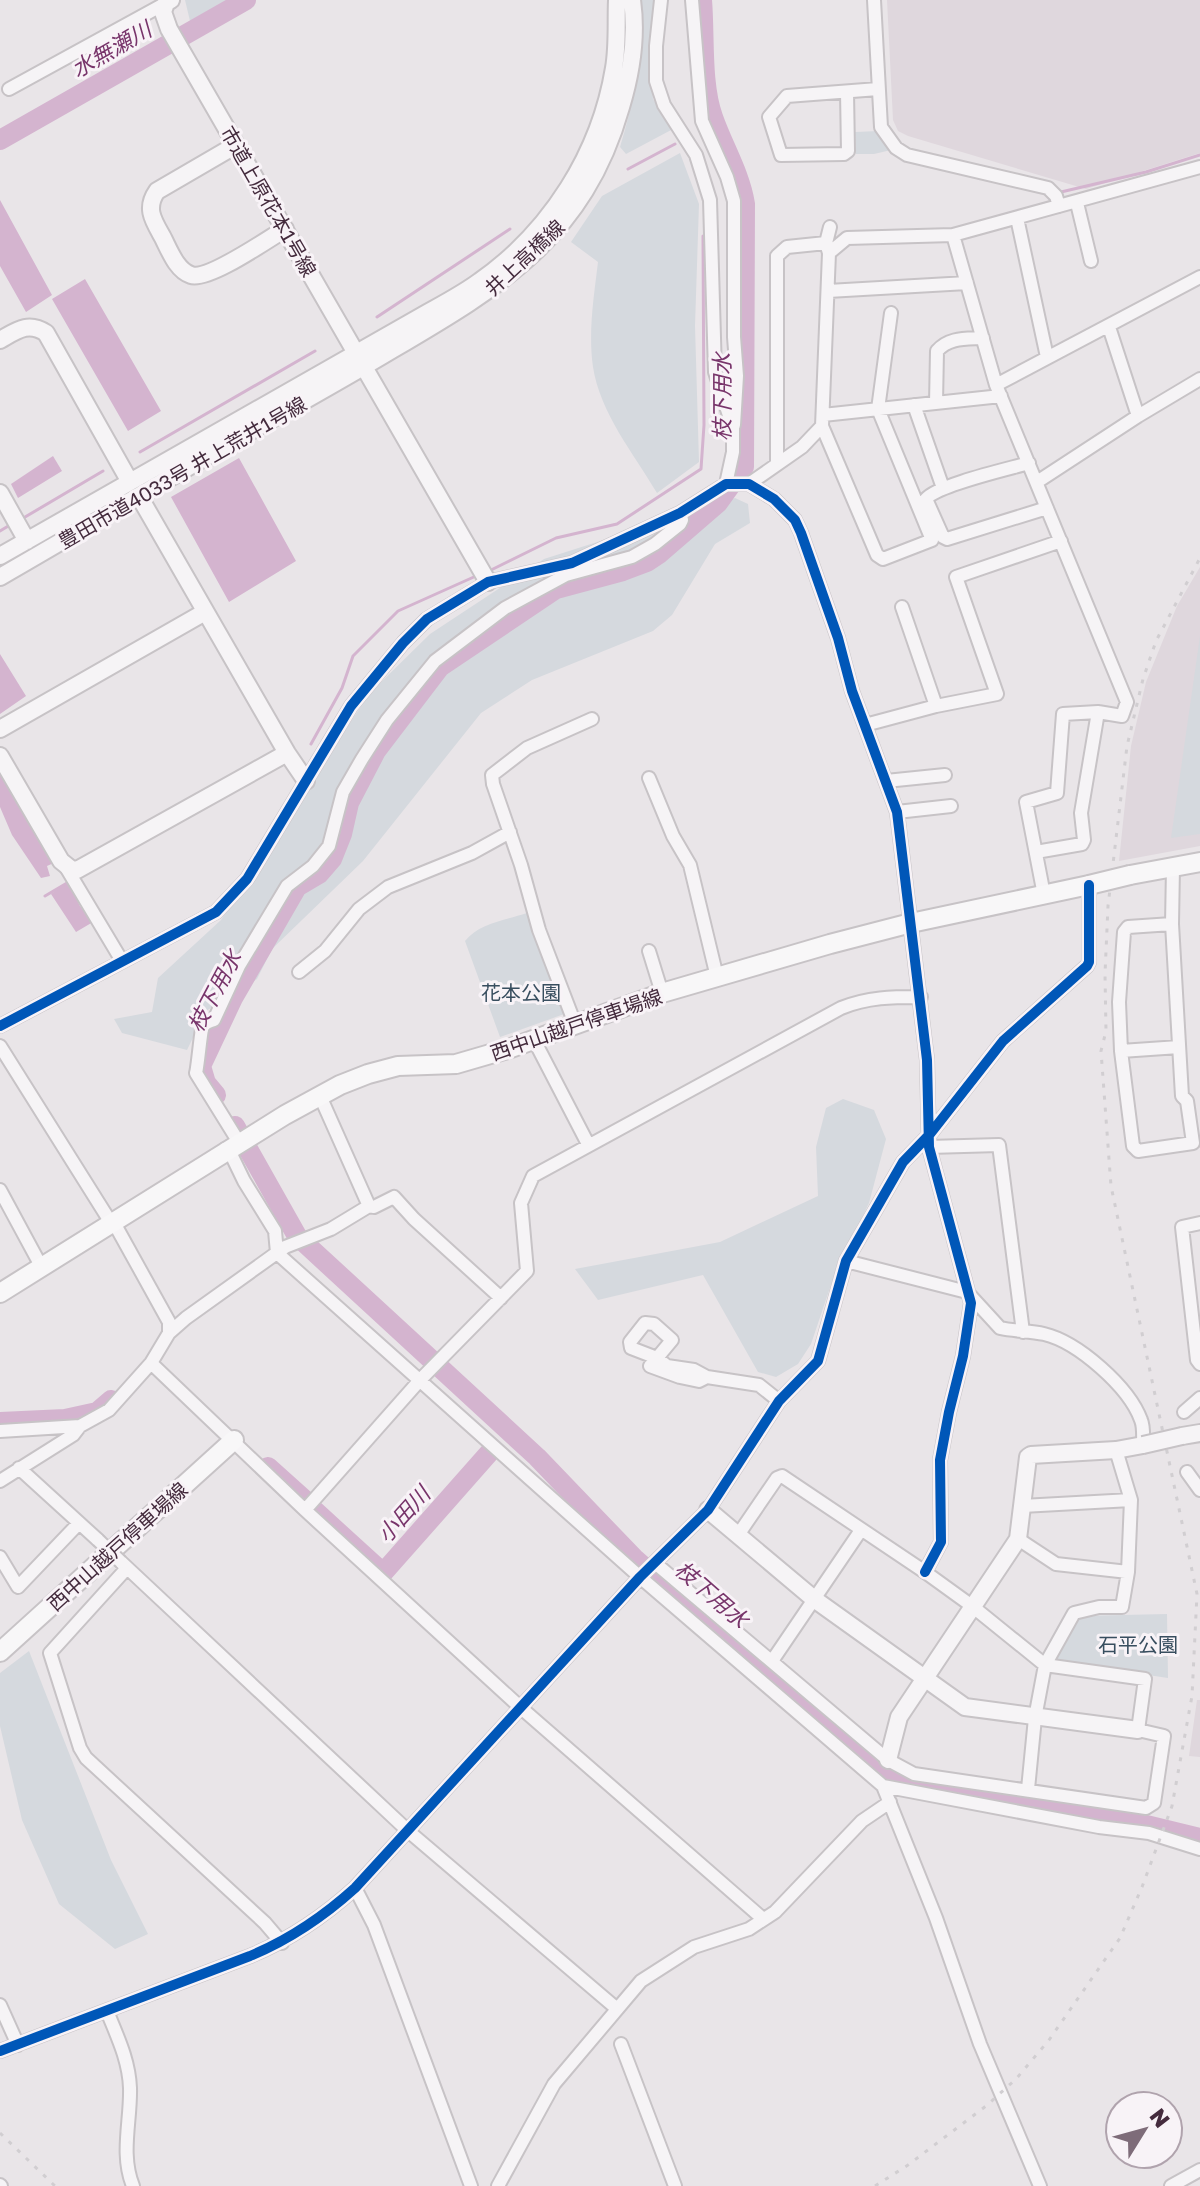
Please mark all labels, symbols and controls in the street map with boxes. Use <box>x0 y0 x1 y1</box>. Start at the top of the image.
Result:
water label: 水無瀬川 <box>66 14 158 83</box>
street label: 市道上原花本1号線 <box>216 122 322 280</box>
street label: 井上高橋線 <box>479 214 569 300</box>
water label: 枝下用水 <box>708 351 735 441</box>
street label: 豊田市道4033号 井上荒井1号線 <box>54 391 310 553</box>
water label: 枝下用水 <box>181 944 248 1036</box>
park label: 花本公園 <box>481 980 561 1004</box>
street label: 西中山越戸停車場線 <box>487 983 665 1065</box>
street label: 西中山越戸停車場線 <box>42 1477 192 1615</box>
water label: 小田川 <box>371 1479 436 1548</box>
water label: 枝下用水 <box>670 1555 756 1634</box>
park label: 石平公園 <box>1098 1632 1178 1656</box>
north arrow <box>1104 2090 1184 2170</box>
text: N <box>1145 2103 1176 2132</box>

